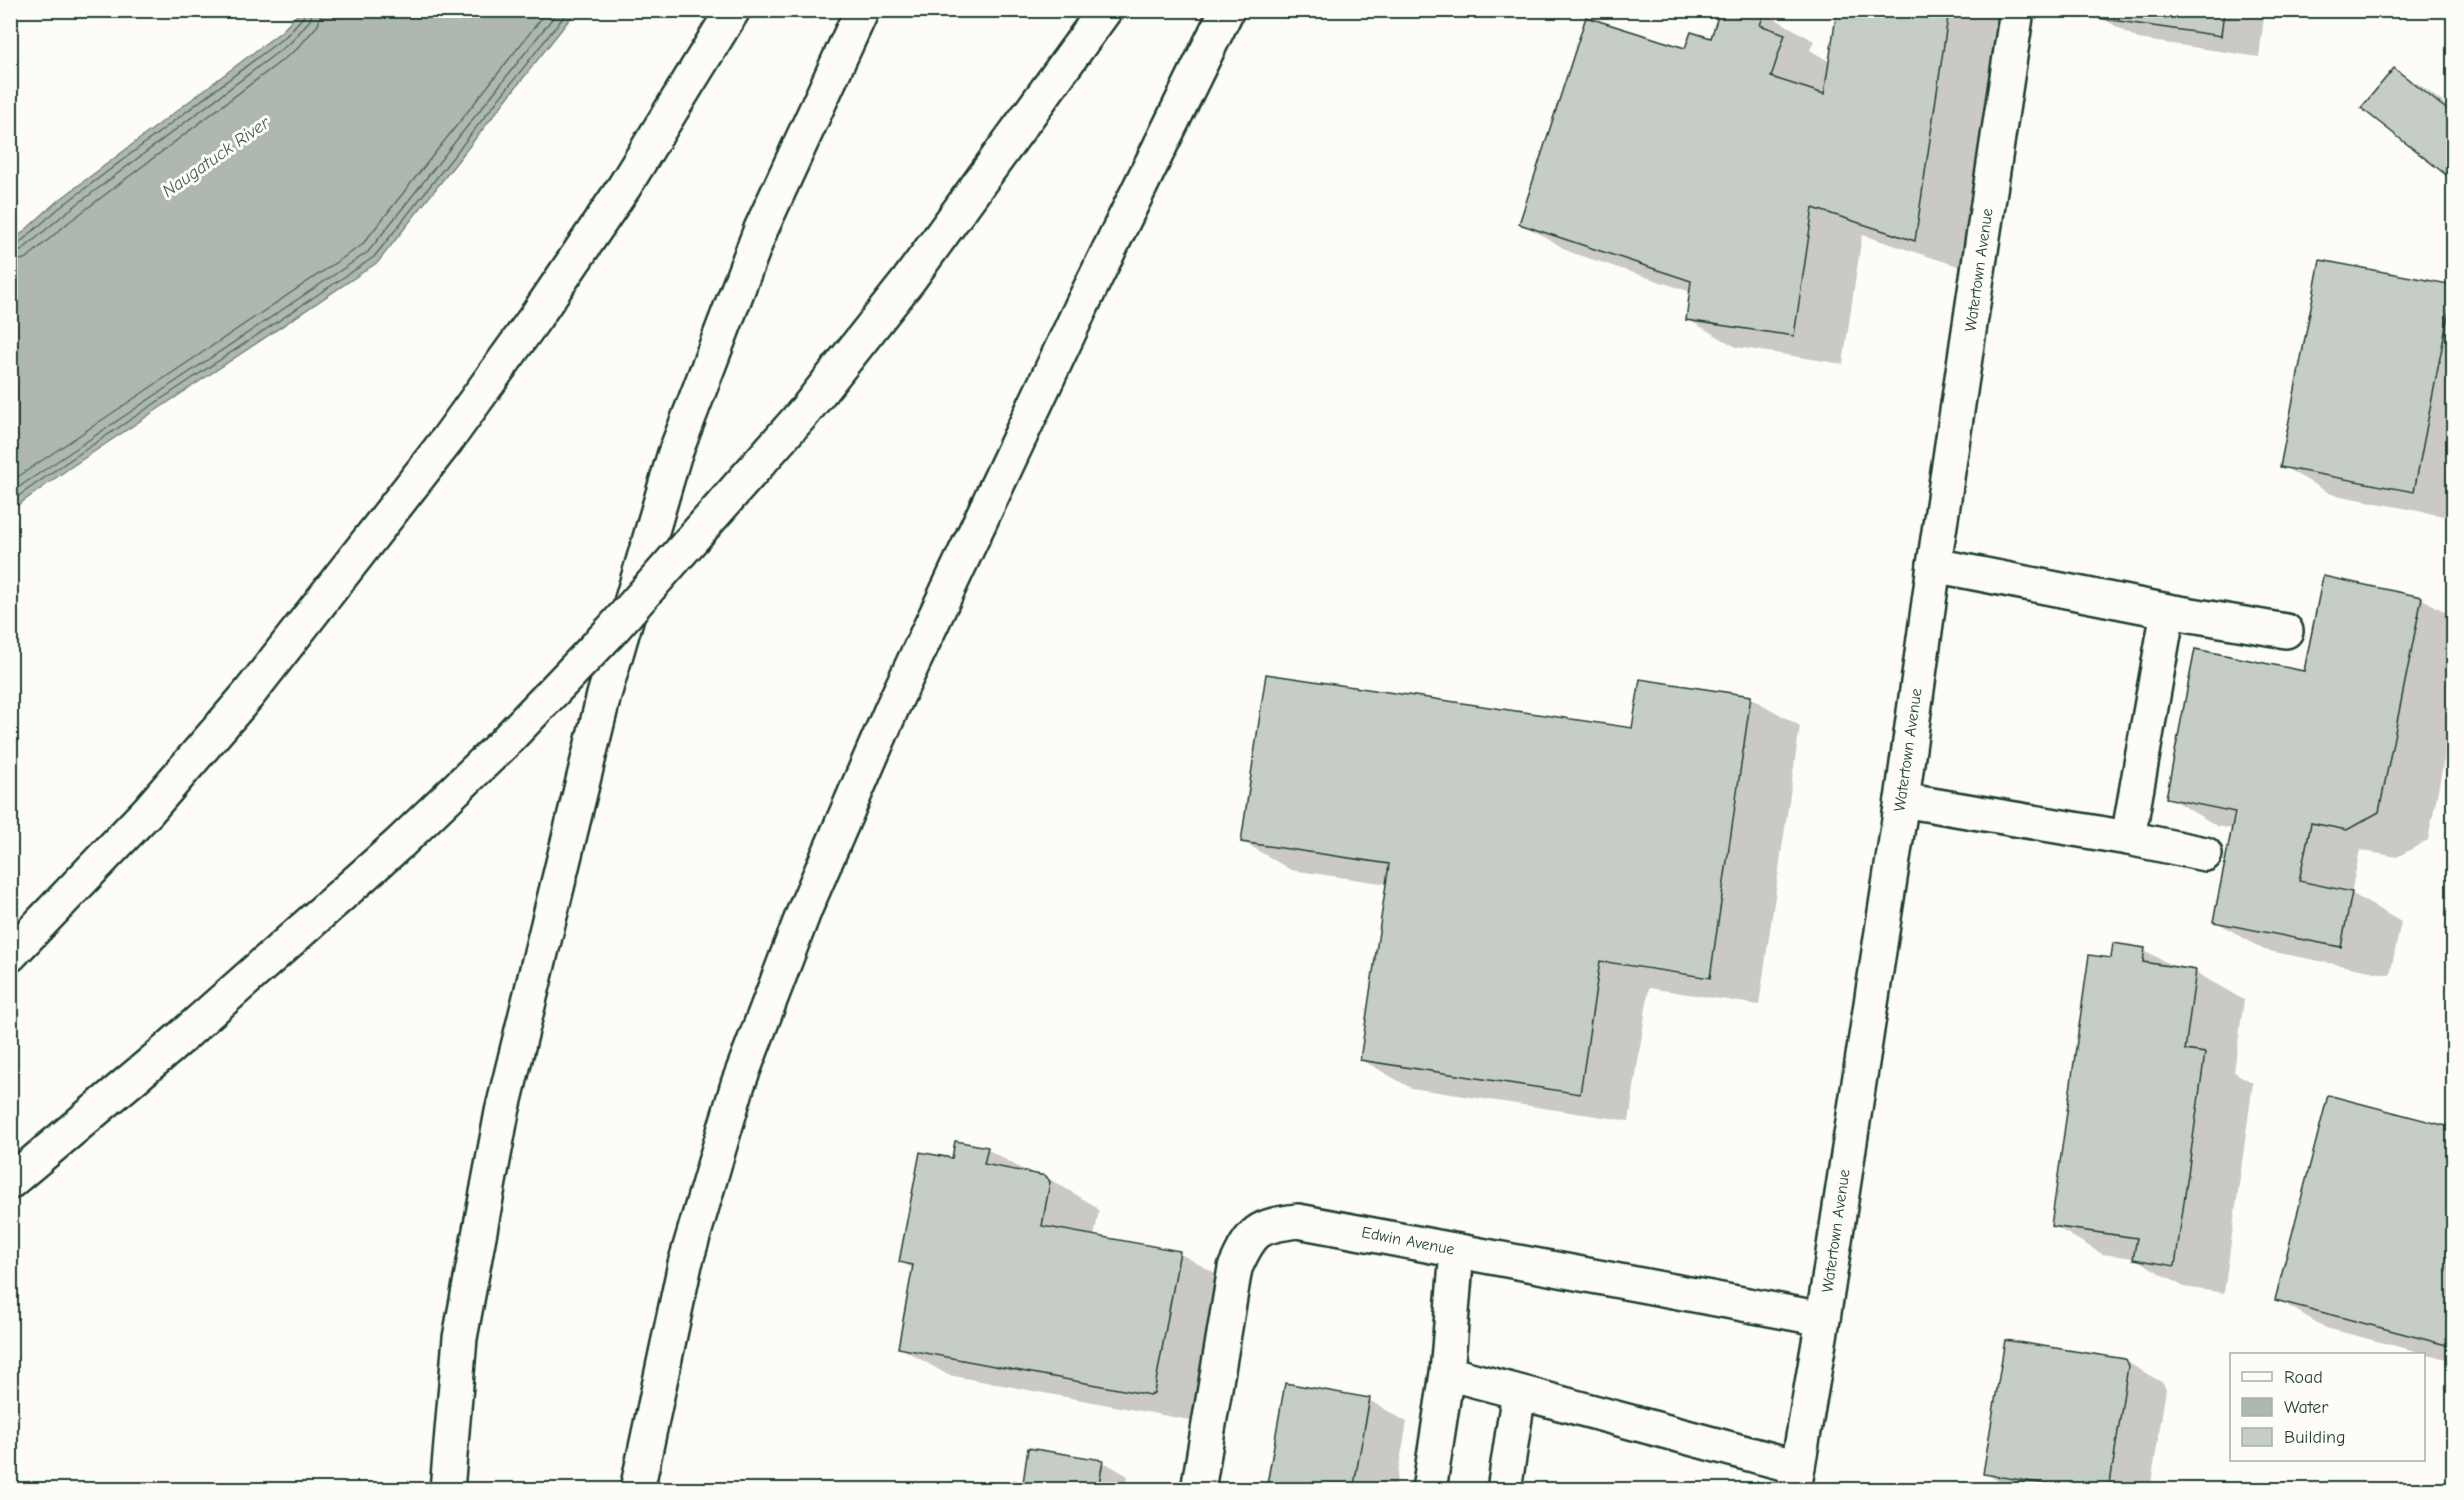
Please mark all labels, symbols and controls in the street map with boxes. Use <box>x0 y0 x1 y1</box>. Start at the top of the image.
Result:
water label: Naugatuck River <box>158 112 274 202</box>
street label: Watertown Avenue <box>1961 207 1997 333</box>
street label: Watertown Avenue <box>1890 687 1926 813</box>
street label: Watertown Avenue <box>1818 1168 1854 1294</box>
street label: Edwin Avenue <box>1360 1223 1456 1259</box>
legend <box>2230 1353 2425 1461</box>
text: Road <box>2284 1367 2323 1388</box>
text: Water <box>2284 1397 2329 1418</box>
text: Building <box>2284 1427 2346 1448</box>

